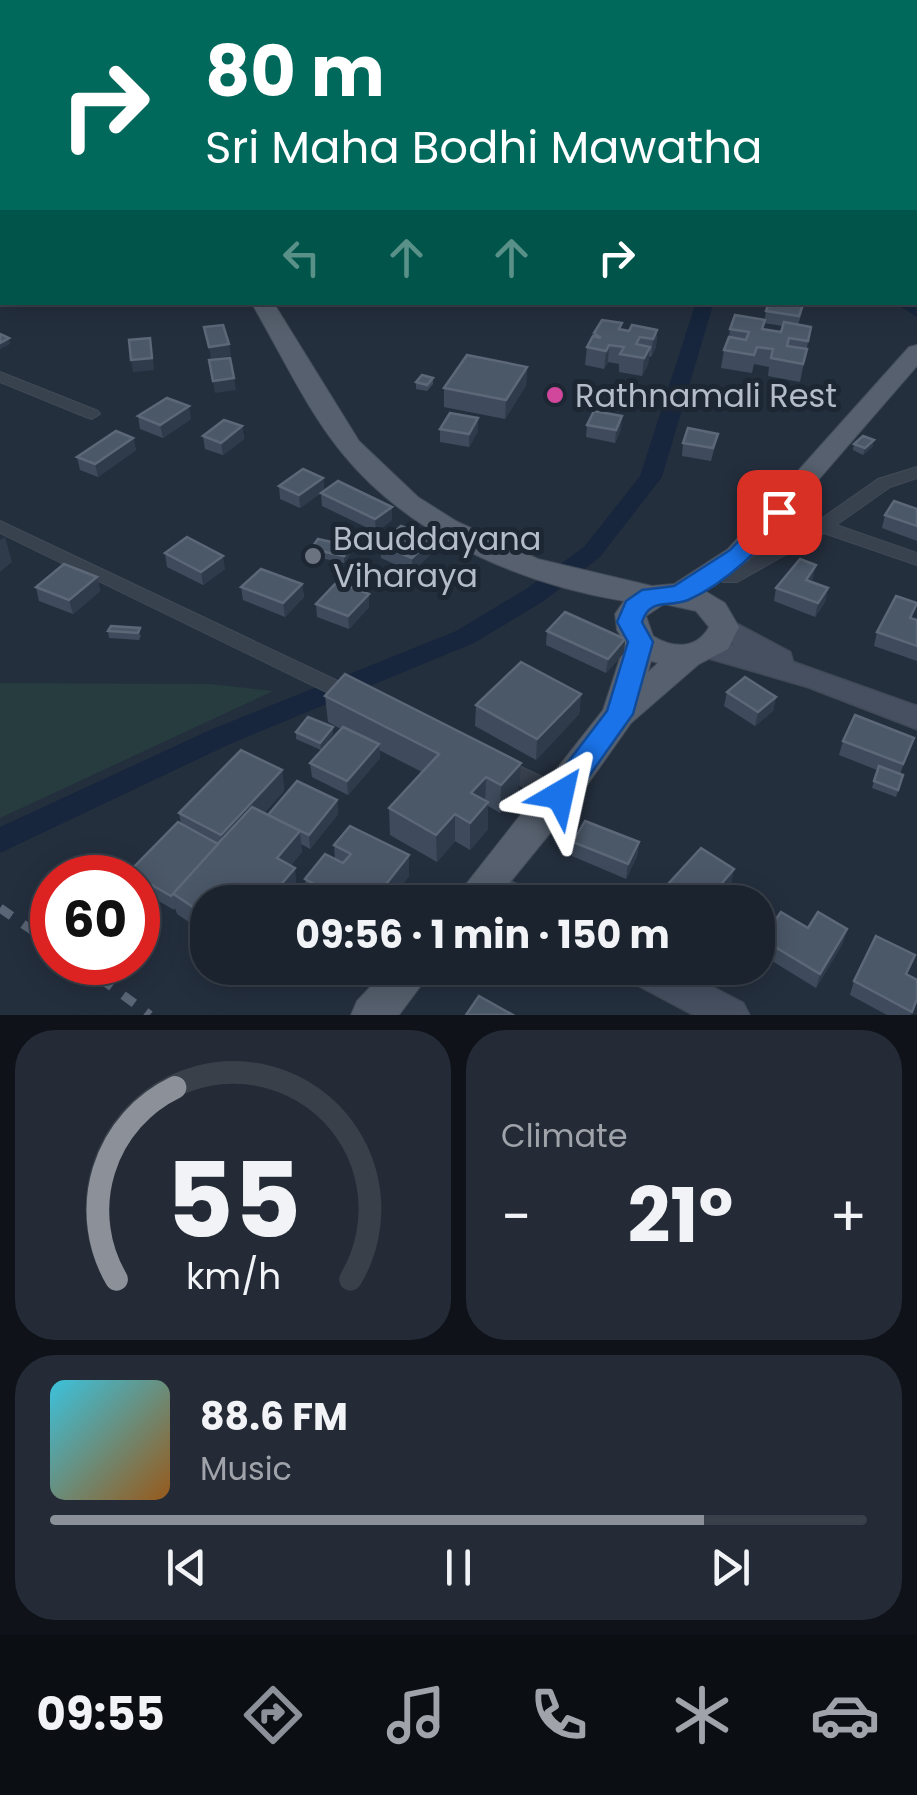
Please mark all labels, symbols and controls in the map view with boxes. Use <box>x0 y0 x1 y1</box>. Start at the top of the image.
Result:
text: 80 m <box>205 22 385 121</box>
icon: right <box>40 40 170 170</box>
text: Sri Maha Bodhi Mawatha <box>205 116 762 179</box>
icon: left <box>274 230 329 285</box>
icon: ahead <box>379 230 434 285</box>
icon: ahead <box>484 230 539 285</box>
icon: right <box>589 230 644 285</box>
place label: Rathnamali Rest <box>575 373 837 418</box>
marker: Rathnamali Rest <box>544 384 566 406</box>
pin <box>737 470 822 555</box>
icon: arrive <box>752 485 807 540</box>
place label: Bauddayana Viharaya <box>333 516 541 598</box>
marker: Bauddayana Viharaya <box>302 545 324 567</box>
position arrow <box>508 743 612 847</box>
speed limit sign: 60 <box>30 855 160 985</box>
text: 09:56 · 1 min · 150 m <box>295 908 670 961</box>
text: Climate <box>501 1113 628 1158</box>
text: 55 <box>165 1128 301 1273</box>
text: 21° <box>627 1163 733 1268</box>
text: − <box>501 1178 531 1255</box>
text: + <box>829 1178 867 1255</box>
text: km/h <box>185 1251 281 1302</box>
text: 88.6 FM <box>200 1390 348 1443</box>
text: Music <box>200 1446 292 1491</box>
icon: previous <box>159 1540 214 1595</box>
icon: pause <box>431 1540 486 1595</box>
icon: next <box>703 1540 758 1595</box>
icon: directions <box>238 1680 308 1750</box>
icon: music <box>381 1680 451 1750</box>
icon: phone <box>524 1680 594 1750</box>
icon: climate <box>667 1680 737 1750</box>
icon: car <box>810 1680 880 1750</box>
text: 09:55 <box>37 1683 165 1746</box>

